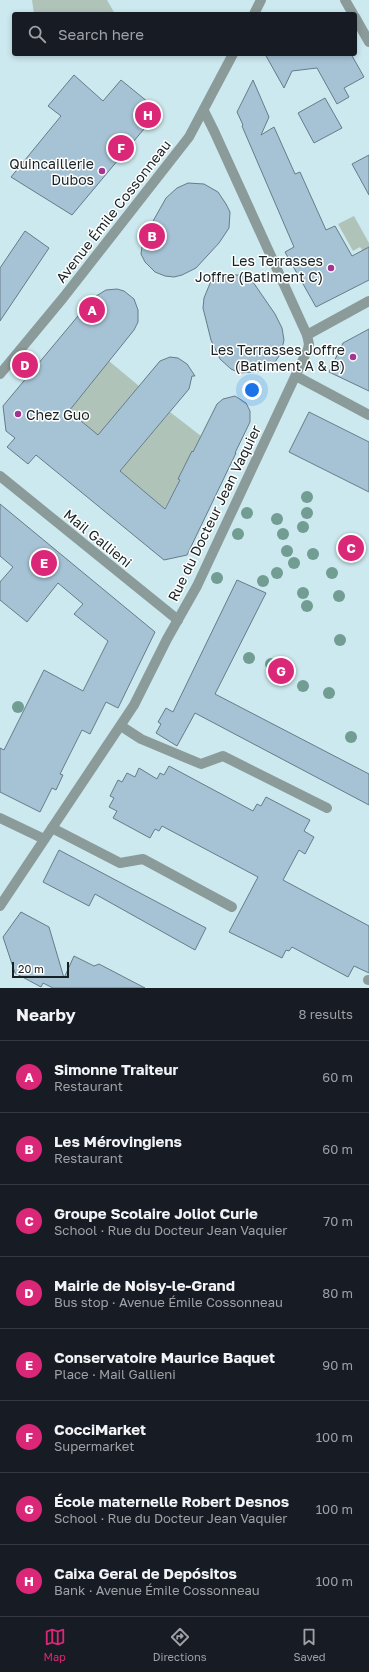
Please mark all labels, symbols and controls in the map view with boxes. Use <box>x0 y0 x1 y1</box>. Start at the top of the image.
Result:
search box <box>12 12 357 56</box>
icon: search <box>26 23 48 45</box>
text: Search here <box>58 25 144 43</box>
pin: H <box>135 100 161 130</box>
pin: F <box>108 133 134 163</box>
street label: Avenue Émile Cossonneau <box>52 136 174 286</box>
place label: Quincaillerie Dubos <box>9 155 94 188</box>
marker: Quincaillerie Dubos <box>97 166 107 176</box>
pin: B <box>139 221 165 251</box>
place label: Les Terrasses Joffre (Batiment C) <box>195 252 323 285</box>
marker: Les Terrasses Joffre (Batiment C) <box>326 263 336 273</box>
pin: A <box>79 295 105 325</box>
place label: Les Terrasses Joffre (Batiment A & B) <box>210 341 345 374</box>
pin: D <box>12 350 38 380</box>
marker: Les Terrasses Joffre (Batiment A & B) <box>348 352 358 362</box>
your location <box>242 380 262 400</box>
place label: Chez Guo <box>26 406 90 423</box>
marker: Chez Guo <box>13 409 23 419</box>
street label: Rue du Docteur Jean Vaquier <box>164 422 264 604</box>
street label: Mail Gallieni <box>61 505 135 571</box>
pin: C <box>338 533 364 563</box>
pin: E <box>31 548 57 578</box>
pin: G <box>268 656 294 686</box>
scale bar <box>12 960 69 979</box>
text: 20 m <box>18 962 44 975</box>
text: Nearby <box>16 1004 76 1025</box>
text: 8 results <box>299 1006 353 1022</box>
text: Simonne Traiteur <box>54 1060 178 1078</box>
text: A <box>24 1069 34 1085</box>
text: 60 m <box>322 1069 353 1085</box>
text: Restaurant <box>54 1078 123 1094</box>
text: Les Mérovingiens <box>54 1132 182 1150</box>
text: B <box>24 1141 34 1157</box>
text: 60 m <box>322 1141 353 1157</box>
text: Restaurant <box>54 1150 123 1166</box>
text: Groupe Scolaire Joliot Curie <box>54 1204 258 1222</box>
text: C <box>24 1213 34 1229</box>
text: 70 m <box>323 1213 353 1229</box>
text: School · Rue du Docteur Jean Vaquier <box>54 1222 287 1238</box>
text: Mairie de Noisy-le-Grand <box>54 1276 235 1294</box>
text: D <box>24 1285 34 1301</box>
text: 80 m <box>322 1285 353 1301</box>
text: Bus stop · Avenue Émile Cossonneau <box>54 1294 283 1310</box>
text: Conservatoire Maurice Baquet <box>54 1348 275 1366</box>
text: E <box>25 1357 33 1373</box>
text: 90 m <box>322 1357 353 1373</box>
text: Place · Mail Gallieni <box>54 1366 176 1382</box>
text: CocciMarket <box>54 1420 146 1438</box>
text: F <box>25 1429 33 1445</box>
text: 100 m <box>316 1429 353 1445</box>
text: Supermarket <box>54 1438 135 1454</box>
text: École maternelle Robert Desnos <box>54 1492 289 1510</box>
text: G <box>24 1501 34 1517</box>
text: 100 m <box>316 1501 353 1517</box>
text: School · Rue du Docteur Jean Vaquier <box>54 1510 287 1526</box>
text: Caixa Geral de Depósitos <box>54 1564 237 1582</box>
text: H <box>24 1573 34 1589</box>
text: 100 m <box>316 1573 353 1589</box>
text: Bank · Avenue Émile Cossonneau <box>54 1582 260 1598</box>
tab: Map <box>43 1626 66 1663</box>
tab: Directions <box>153 1626 207 1663</box>
tab: Saved <box>293 1626 326 1663</box>

